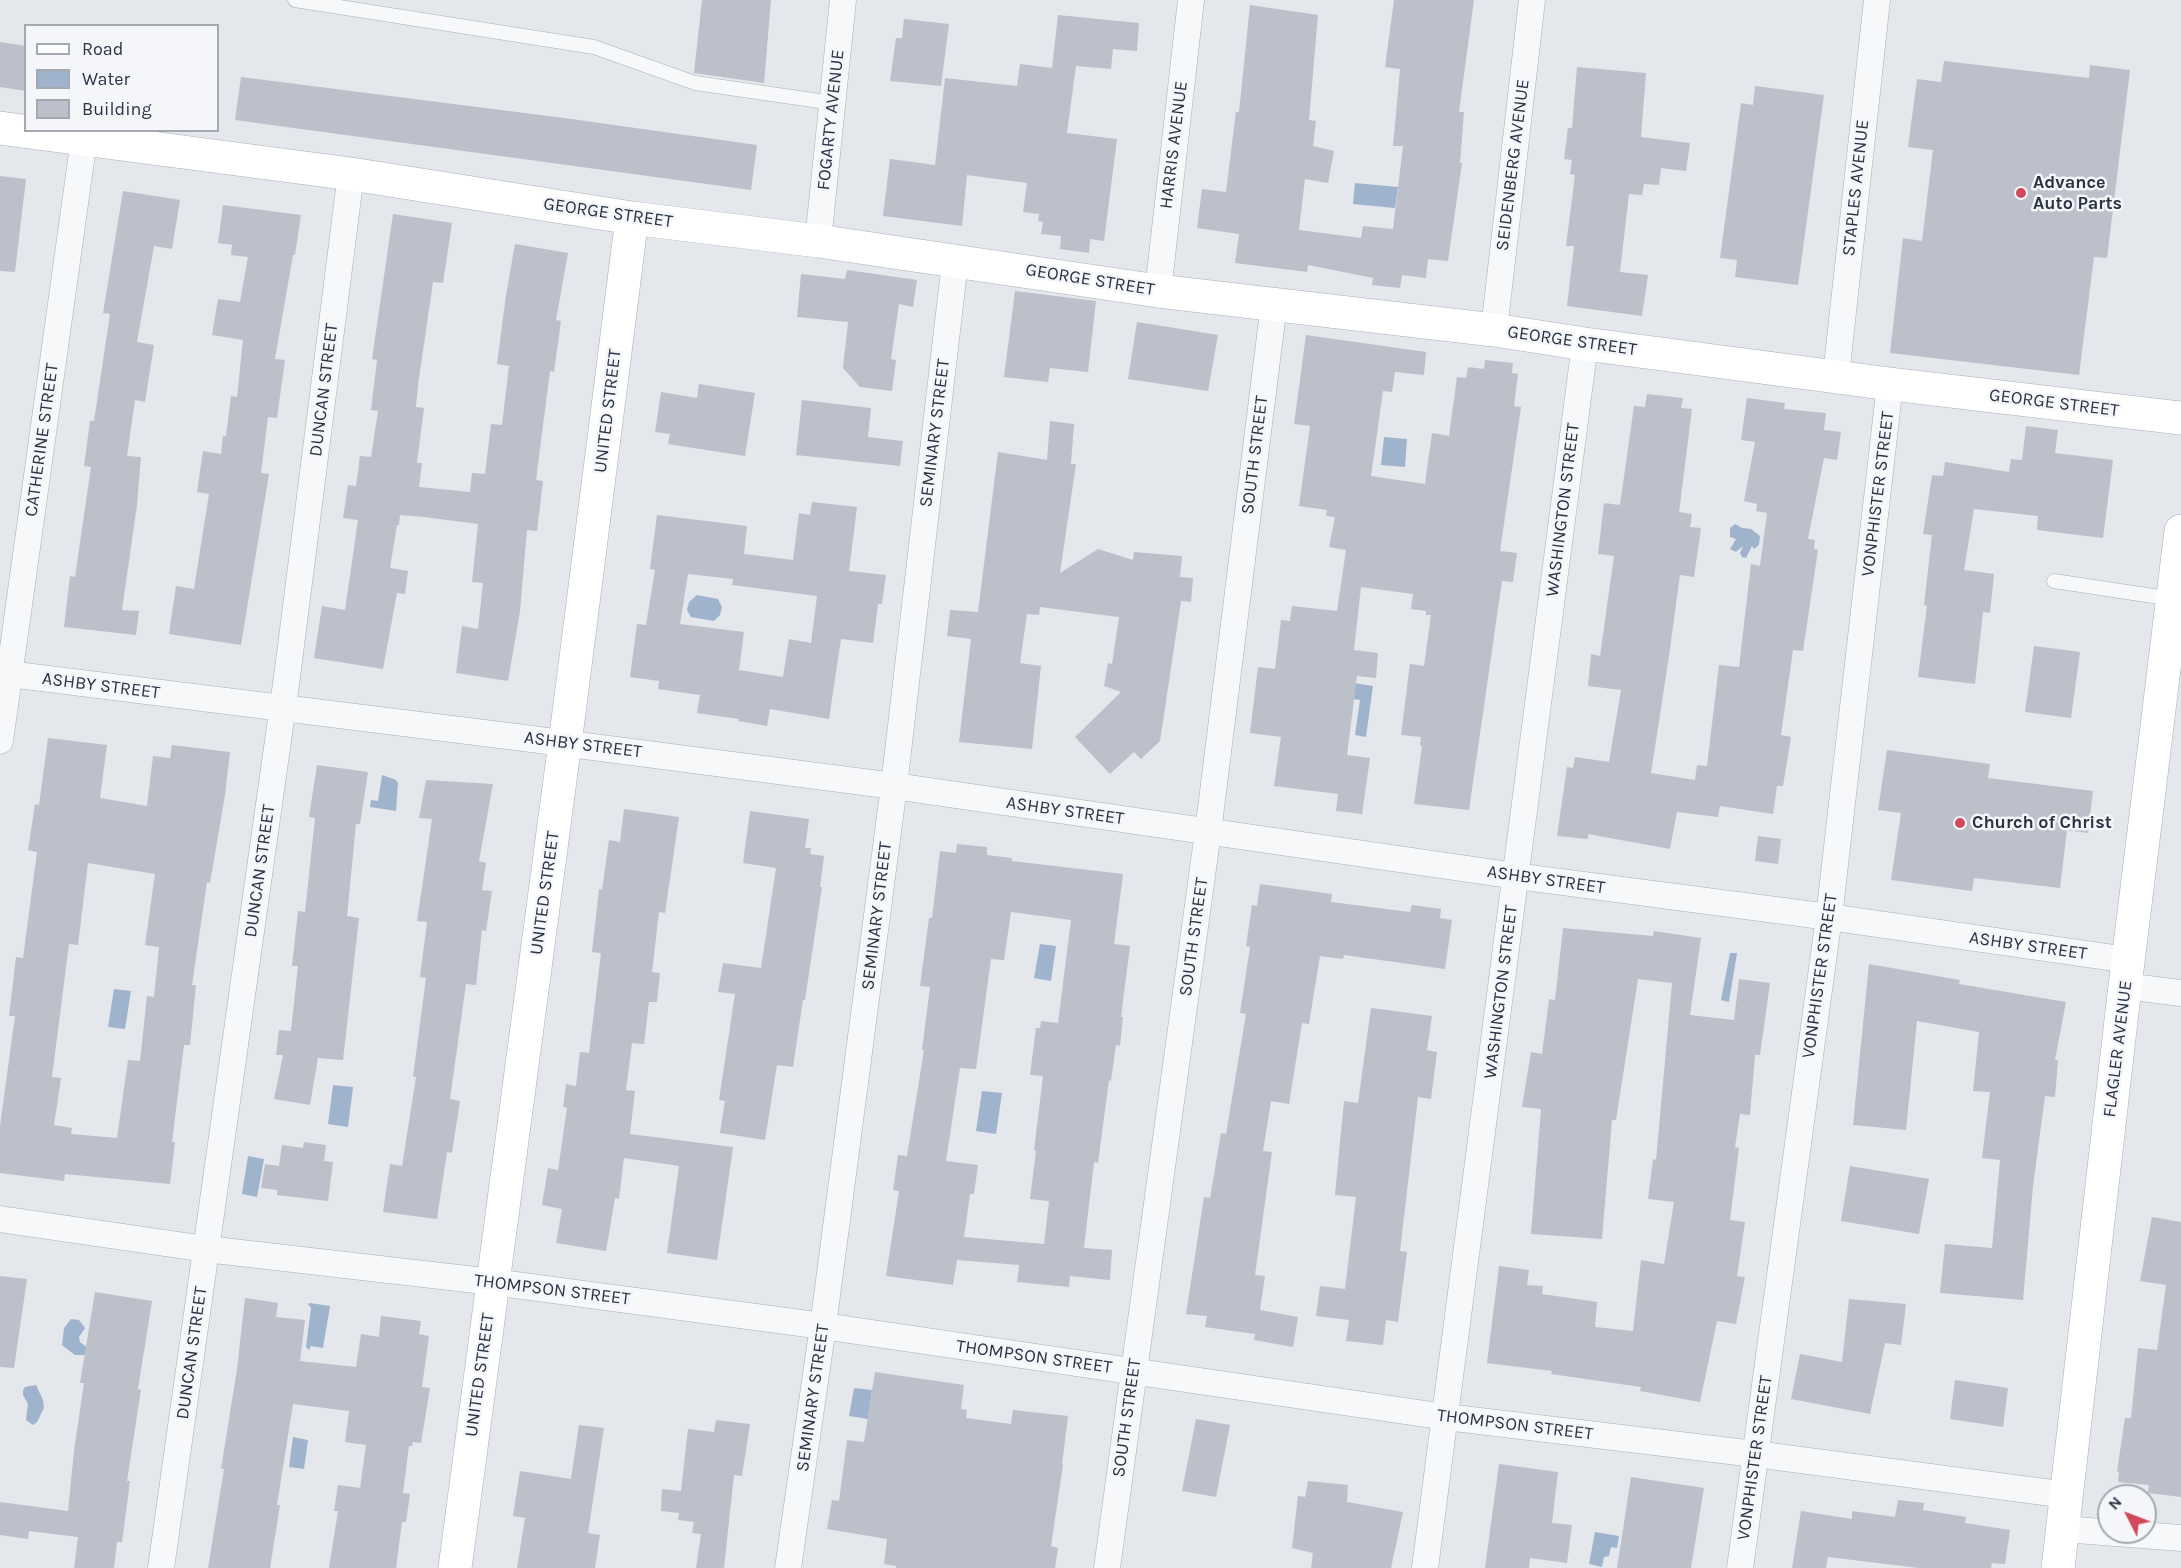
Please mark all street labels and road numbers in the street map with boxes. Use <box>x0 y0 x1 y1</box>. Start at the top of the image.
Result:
street label: FOGARTY AVENUE <box>813 49 849 191</box>
street label: SEIDENBERG AVENUE <box>1492 78 1534 252</box>
street label: HARRIS AVENUE <box>1155 80 1193 210</box>
street label: STAPLES AVENUE <box>1838 119 1874 257</box>
street label: GEORGE STREET <box>542 193 674 233</box>
street label: GEORGE STREET <box>1024 259 1156 301</box>
street label: GEORGE STREET <box>1506 321 1638 361</box>
street label: DUNCAN STREET <box>305 322 343 458</box>
street label: UNITED STREET <box>590 348 626 474</box>
street label: SEMINARY STREET <box>915 358 955 508</box>
street label: CATHERINE STREET <box>21 362 63 518</box>
street label: GEORGE STREET <box>1988 384 2120 422</box>
street label: SOUTH STREET <box>1237 394 1273 516</box>
street label: VONPHISTER STREET <box>1857 410 1899 578</box>
street label: WASHINGTON STREET <box>1542 422 1584 598</box>
street label: ASHBY STREET <box>41 668 161 704</box>
street label: ASHBY STREET <box>523 727 643 763</box>
street label: ASHBY STREET <box>1005 792 1125 830</box>
street label: DUNCAN STREET <box>240 803 280 939</box>
street label: UNITED STREET <box>526 830 564 956</box>
street label: SEMINARY STREET <box>857 841 897 991</box>
street label: ASHBY STREET <box>1486 861 1606 899</box>
street label: SOUTH STREET <box>1175 876 1213 998</box>
street label: VONPHISTER STREET <box>1798 892 1842 1060</box>
street label: WASHINGTON STREET <box>1480 904 1522 1080</box>
street label: ASHBY STREET <box>1968 927 2088 965</box>
street label: FLAGLER AVENUE <box>2099 979 2137 1119</box>
street label: THOMPSON STREET <box>473 1270 631 1310</box>
street label: DUNCAN STREET <box>172 1285 212 1421</box>
street label: UNITED STREET <box>461 1312 499 1438</box>
street label: SEMINARY STREET <box>792 1323 834 1473</box>
street label: THOMPSON STREET <box>955 1335 1113 1379</box>
street label: SOUTH STREET <box>1108 1357 1146 1479</box>
street label: VONPHISTER STREET <box>1733 1374 1777 1542</box>
street label: THOMPSON STREET <box>1436 1405 1594 1445</box>

